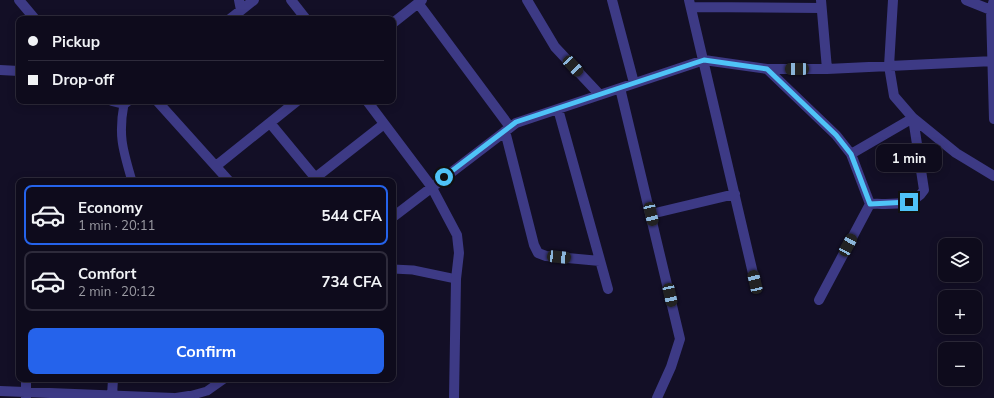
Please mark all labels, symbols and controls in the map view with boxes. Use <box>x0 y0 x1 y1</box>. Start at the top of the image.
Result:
text: Pickup <box>52 32 100 51</box>
car <box>560 53 586 79</box>
car <box>785 63 809 75</box>
text: Drop-off <box>52 70 114 89</box>
callout: 1 min <box>876 144 942 172</box>
text: 1 min <box>892 150 926 166</box>
route start <box>435 168 453 186</box>
route end <box>900 193 918 211</box>
icon: car <box>30 197 66 233</box>
text: Economy <box>78 198 143 217</box>
car <box>642 201 660 227</box>
text: 544 CFA <box>322 206 382 225</box>
text: 1 min · 20:11 <box>78 217 155 233</box>
car <box>837 232 859 258</box>
map controls <box>938 238 982 386</box>
button: layers <box>938 238 982 282</box>
car <box>546 250 572 264</box>
icon: car <box>30 263 66 299</box>
text: Comfort <box>78 264 136 283</box>
car <box>746 269 764 295</box>
text: 734 CFA <box>322 272 382 291</box>
car <box>662 282 678 308</box>
text: 2 min · 20:12 <box>78 283 155 299</box>
button: + <box>938 290 982 334</box>
button: Confirm <box>28 328 384 374</box>
button: − <box>938 342 982 386</box>

